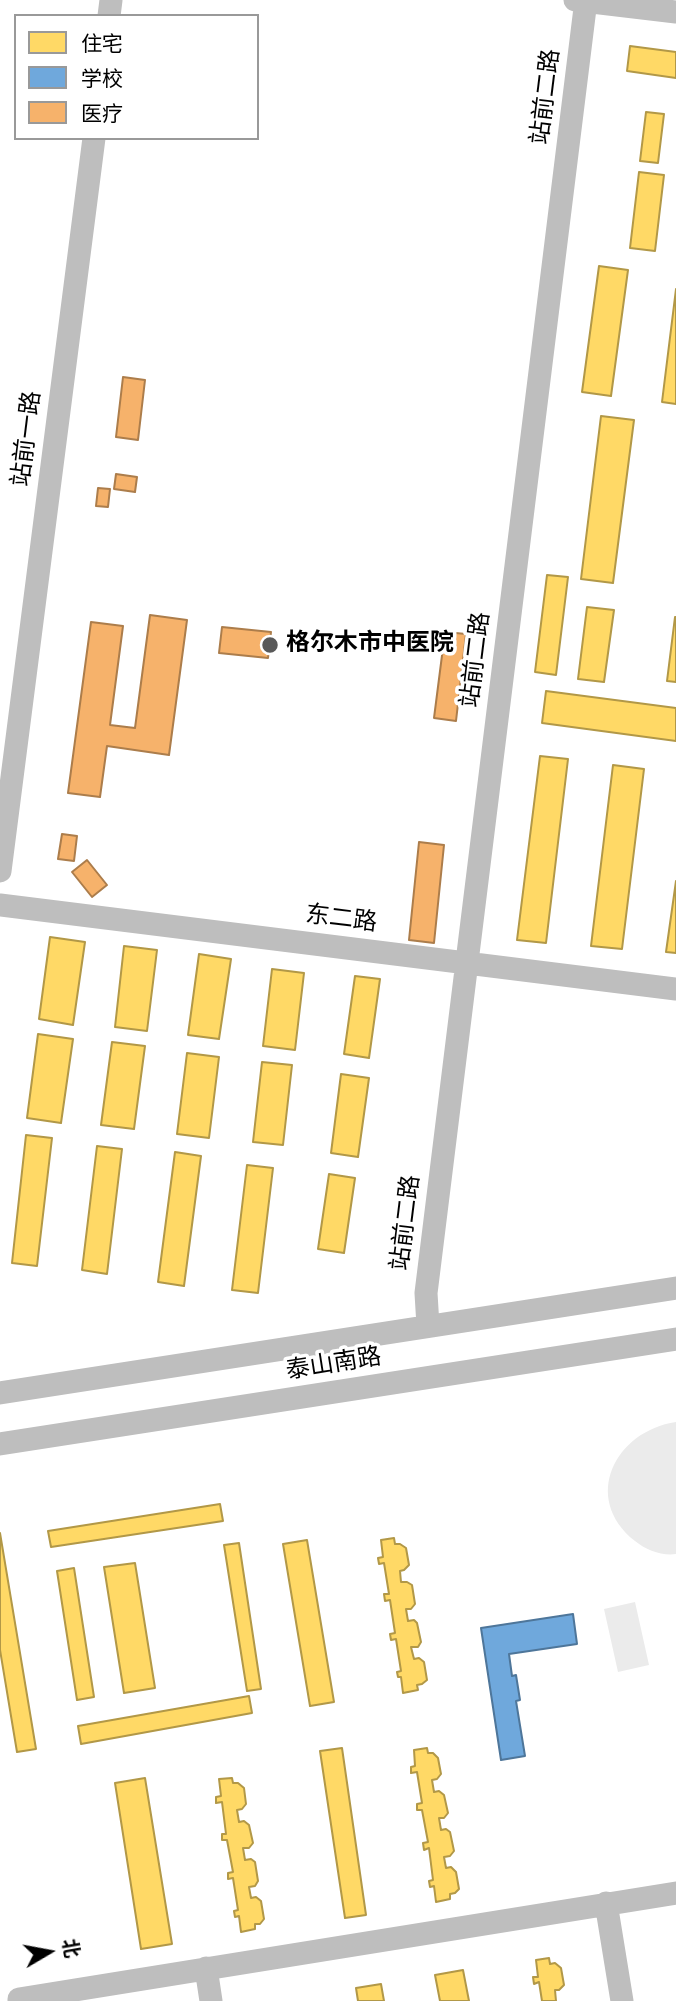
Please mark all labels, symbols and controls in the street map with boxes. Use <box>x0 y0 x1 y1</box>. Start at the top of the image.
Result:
legend <box>14 14 259 140</box>
text: 住宅 <box>81 32 123 59</box>
street label: 站前二路 <box>528 48 568 146</box>
text: 学校 <box>81 67 123 94</box>
text: 医疗 <box>81 102 123 129</box>
street label: 站前一路 <box>9 390 49 488</box>
street label: 站前二路 <box>458 611 498 709</box>
place label: 格尔木市中医院 <box>286 631 454 659</box>
marker: 格尔木市中医院 <box>260 635 280 655</box>
street label: 东二路 <box>304 902 378 940</box>
street label: 站前二路 <box>388 1174 428 1272</box>
street label: 泰山南路 <box>284 1344 384 1388</box>
north arrow <box>14 1917 84 1987</box>
text: 北 <box>56 1937 83 1960</box>

